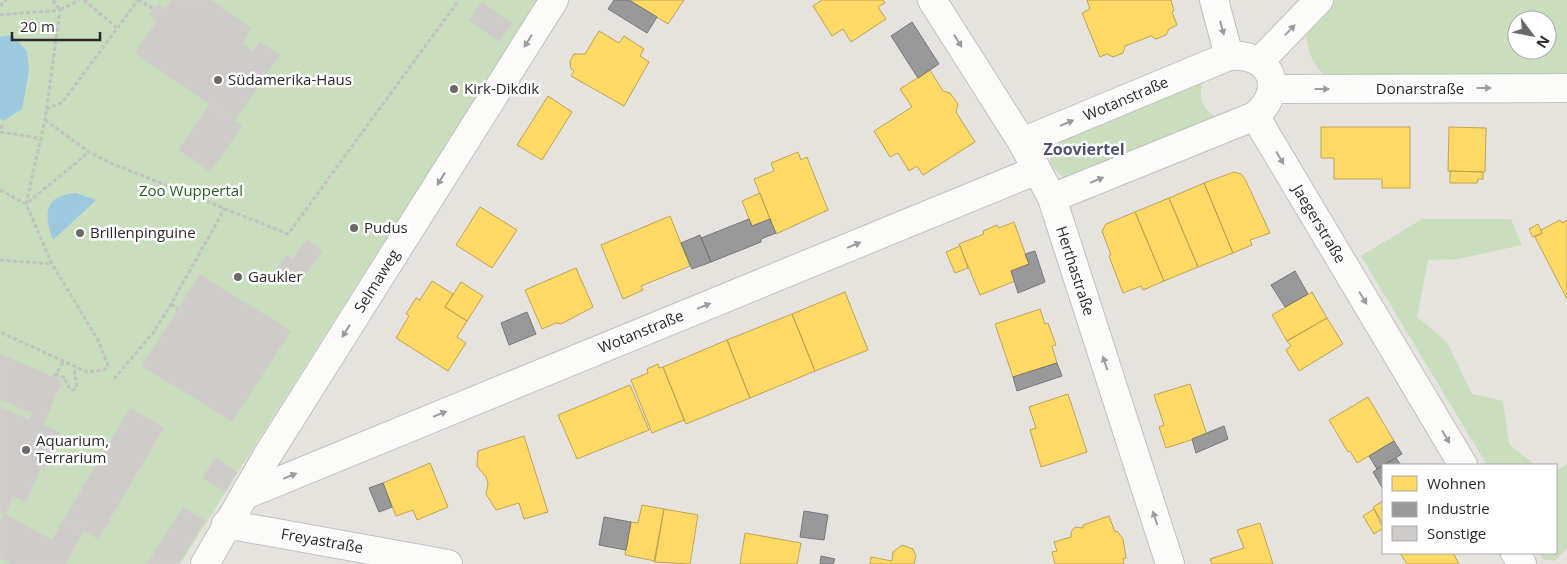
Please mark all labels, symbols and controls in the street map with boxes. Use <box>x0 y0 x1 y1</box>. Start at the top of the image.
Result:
scale bar <box>12 10 100 42</box>
north arrow <box>1507 10 1557 60</box>
text: 20 m <box>20 16 55 36</box>
one-way arrow <box>1218 20 1226 35</box>
one-way arrow <box>1284 25 1296 37</box>
text: N <box>1532 32 1555 52</box>
one-way arrow <box>523 35 532 48</box>
one-way arrow <box>953 35 963 48</box>
place label: Südamerika-Haus <box>228 69 352 89</box>
street label: Wotanstraße <box>1080 71 1171 125</box>
marker: Südamerika-Haus <box>212 74 224 86</box>
place label: Kirk-Dikdik <box>464 78 539 98</box>
street label: Donarstraße <box>1376 78 1464 98</box>
marker: Kirk-Dikdik <box>448 83 460 95</box>
one-way arrow <box>1477 84 1493 92</box>
one-way arrow <box>1314 85 1330 93</box>
one-way arrow <box>1060 119 1075 127</box>
district label: Zooviertel <box>1043 138 1125 160</box>
one-way arrow <box>1276 151 1285 164</box>
one-way arrow <box>437 172 446 185</box>
one-way arrow <box>1090 176 1105 184</box>
street label: Jaegerstraße <box>1288 179 1351 266</box>
park label: Zoo Wuppertal <box>139 180 243 200</box>
place label: Pudus <box>364 217 408 237</box>
place label: Brillenpinguine <box>90 222 196 242</box>
marker: Pudus <box>348 222 360 234</box>
street label: Herthastraße <box>1052 223 1100 318</box>
marker: Brillenpinguine <box>74 227 86 239</box>
one-way arrow <box>847 240 861 248</box>
street label: Selmaweg <box>349 245 403 316</box>
place label: Gaukler <box>248 266 303 286</box>
marker: Gaukler <box>232 271 244 283</box>
one-way arrow <box>1359 291 1368 304</box>
one-way arrow <box>697 302 711 310</box>
street label: Wotanstraße <box>595 305 686 357</box>
one-way arrow <box>341 325 350 338</box>
one-way arrow <box>1101 355 1109 370</box>
one-way arrow <box>433 410 447 418</box>
place label: Aquarium, Terrarium <box>36 430 109 467</box>
one-way arrow <box>1442 431 1451 444</box>
marker: Aquarium, Terrarium <box>20 444 32 456</box>
legend <box>1382 464 1557 554</box>
one-way arrow <box>283 472 298 480</box>
text: Wohnen <box>1427 473 1486 493</box>
text: Industrie <box>1427 498 1490 518</box>
one-way arrow <box>1150 510 1158 525</box>
street label: Freyastraße <box>280 523 365 557</box>
text: Sonstige <box>1427 523 1486 543</box>

